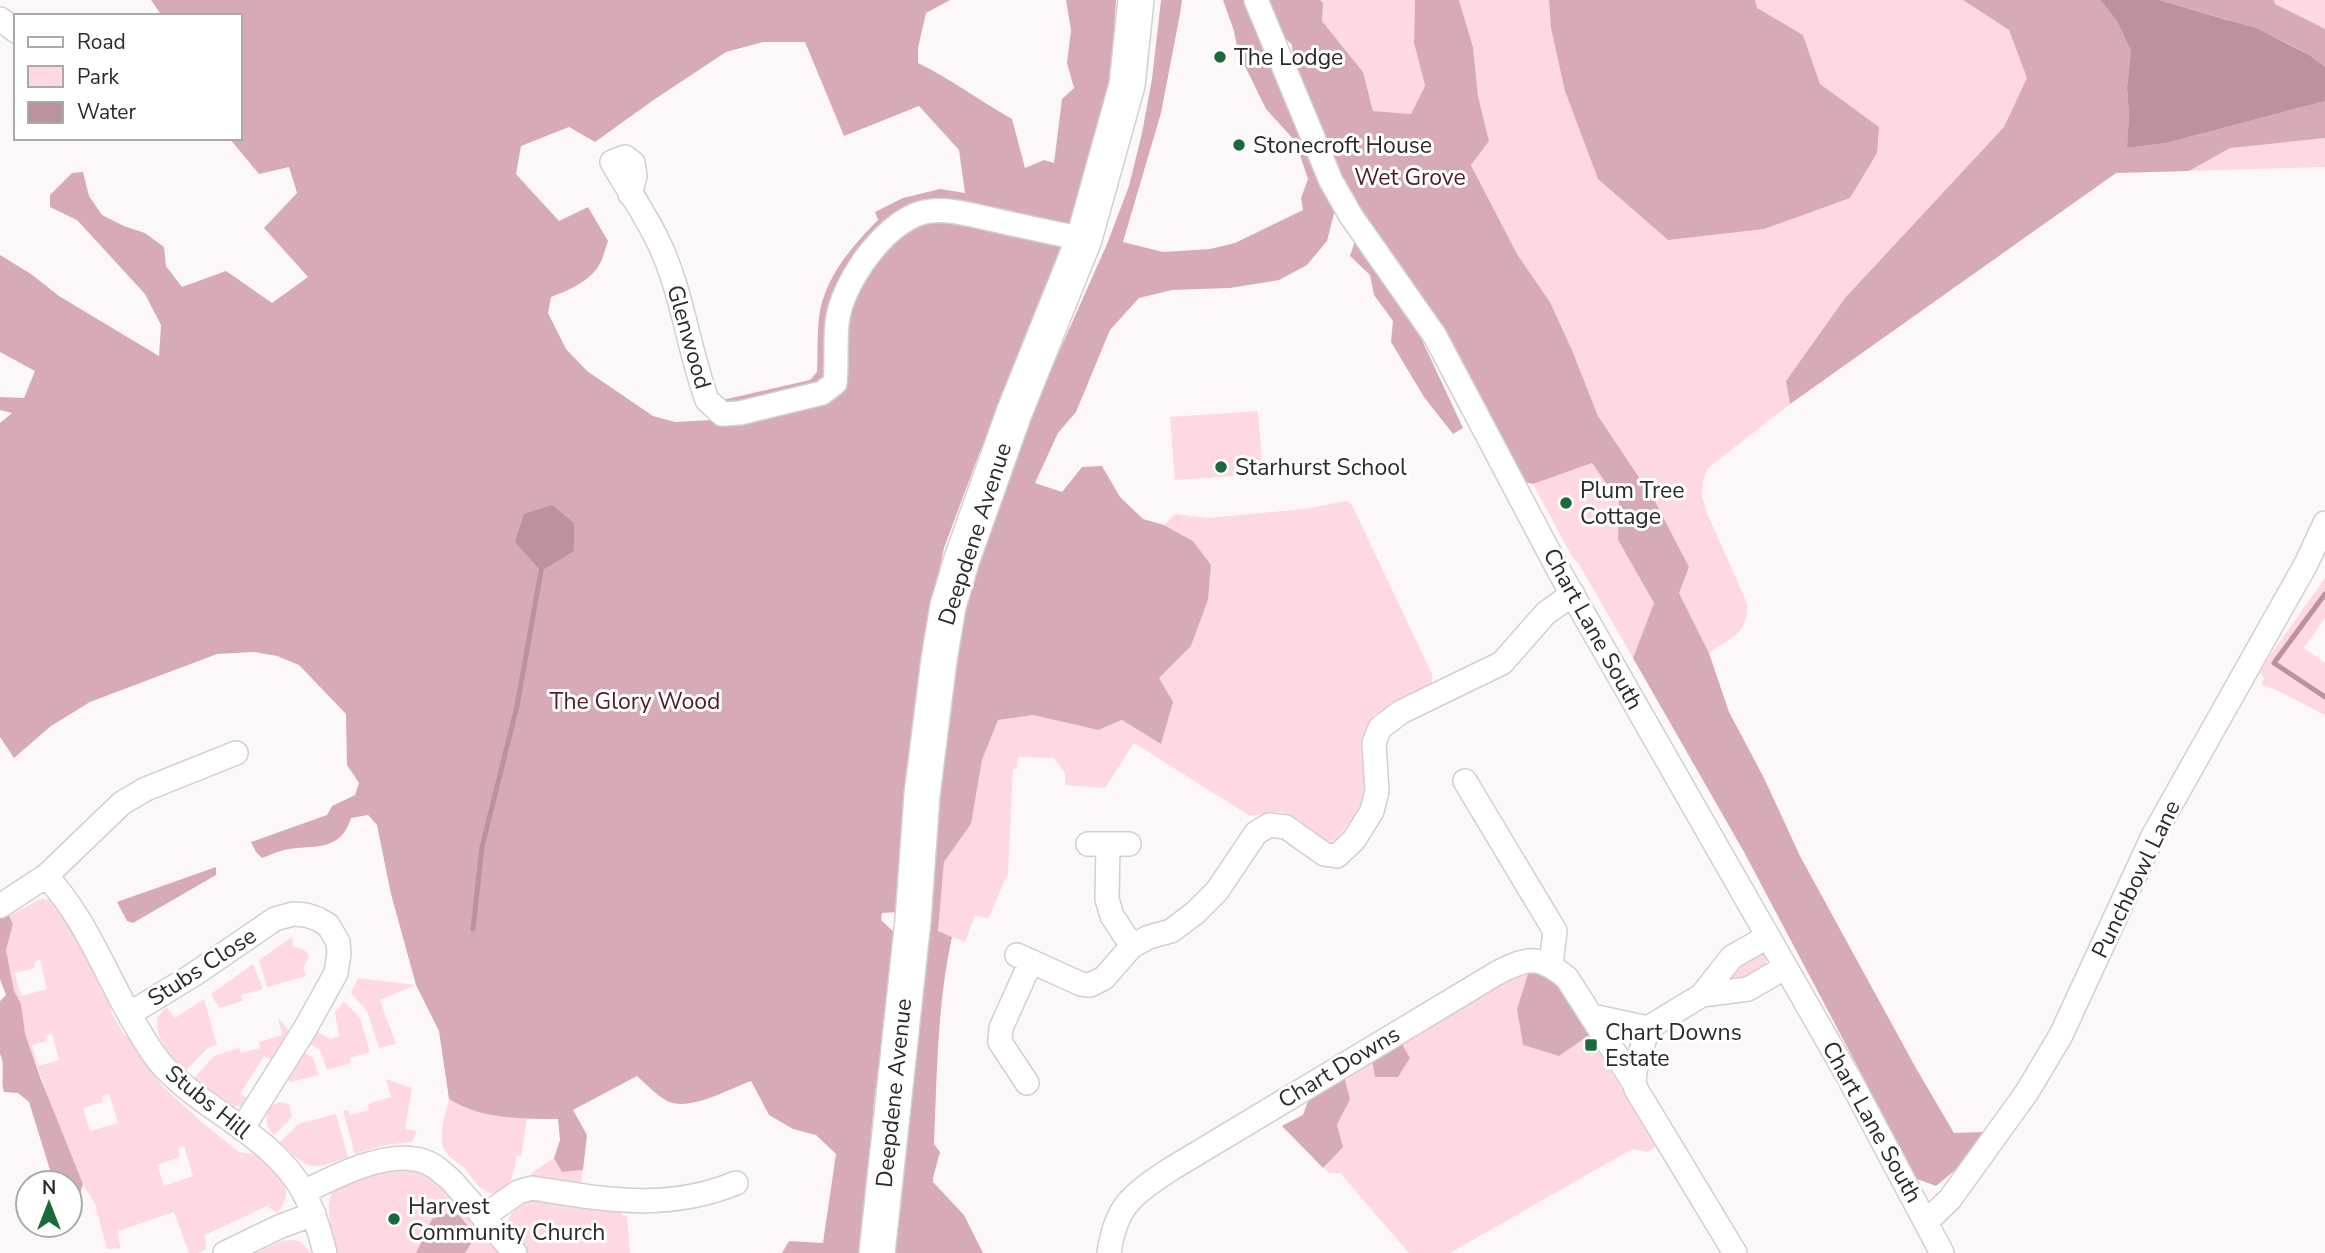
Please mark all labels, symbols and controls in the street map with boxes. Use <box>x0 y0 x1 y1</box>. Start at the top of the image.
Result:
legend <box>14 14 242 140</box>
text: Road <box>77 28 126 56</box>
place label: The Lodge <box>1234 42 1343 73</box>
marker: The Lodge <box>1212 49 1228 65</box>
text: Park <box>77 63 119 91</box>
text: Water <box>77 98 136 126</box>
place label: Stonecroft House <box>1253 130 1432 161</box>
marker: Stonecroft House <box>1231 137 1247 153</box>
park label: Wet Grove <box>1354 162 1466 193</box>
street label: Glenwood <box>659 281 719 393</box>
street label: Deepdene Avenue <box>931 439 1019 629</box>
place label: Starhurst School <box>1235 452 1407 483</box>
marker: Starhurst School <box>1213 459 1229 475</box>
place label: Plum Tree Cottage <box>1580 475 1685 532</box>
marker: Plum Tree Cottage <box>1558 495 1574 511</box>
street label: Chart Lane South <box>1536 543 1650 715</box>
park label: The Glory Wood <box>550 686 720 717</box>
street label: Punchbowl Lane <box>2084 795 2188 963</box>
street label: Stubs Close <box>142 920 262 1014</box>
street label: Deepdene Avenue <box>869 997 919 1189</box>
place label: Chart Downs Estate <box>1605 1017 1742 1074</box>
street label: Chart Downs <box>1272 1019 1406 1115</box>
street label: Chart Lane South <box>1815 1036 1929 1208</box>
marker: Chart Downs Estate <box>1583 1037 1599 1053</box>
street label: Stubs Hill <box>159 1058 257 1146</box>
north arrow <box>14 1169 84 1239</box>
text: N <box>42 1175 56 1201</box>
place label: Harvest Community Church <box>408 1191 605 1248</box>
marker: Harvest Community Church <box>386 1211 402 1227</box>

